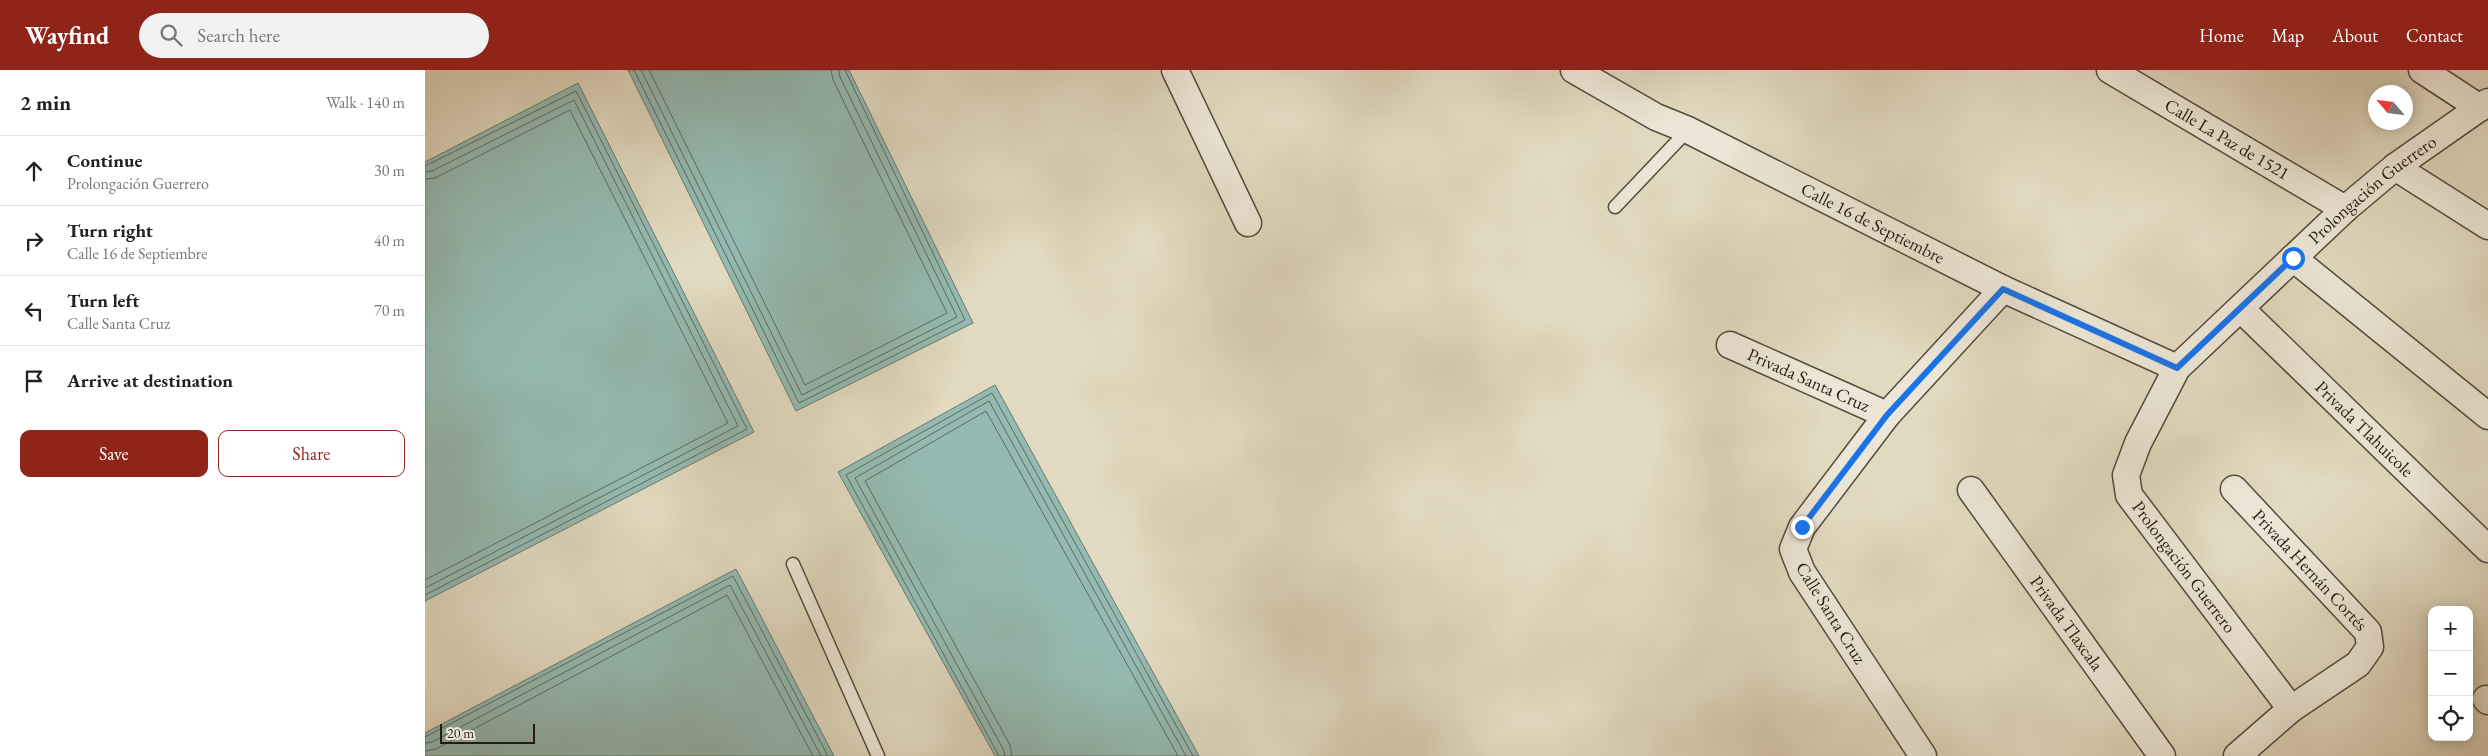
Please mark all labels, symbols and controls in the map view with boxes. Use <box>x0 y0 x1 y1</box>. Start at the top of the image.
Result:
search box <box>139 13 489 58</box>
text: Wayfind <box>25 20 109 51</box>
icon: search <box>157 21 185 49</box>
text: Search here <box>197 23 280 48</box>
text: Home <box>2199 24 2244 47</box>
text: Map <box>2272 24 2304 47</box>
text: About <box>2332 24 2378 47</box>
text: Contact <box>2406 24 2463 47</box>
north arrow <box>2368 85 2413 130</box>
text: 2 min <box>20 89 71 116</box>
text: Walk · 140 m <box>326 92 405 113</box>
street label: Calle La Paz de 1521 <box>2161 93 2294 185</box>
street label: Prolongación Guerrero <box>2303 130 2441 249</box>
text: Continue <box>67 148 142 173</box>
icon: ahead <box>20 157 48 185</box>
text: 30 m <box>374 160 405 181</box>
text: Prolongación Guerrero <box>67 173 209 194</box>
street label: Calle 16 de Septiembre <box>1797 177 1949 269</box>
text: Turn right <box>67 218 153 243</box>
icon: right <box>20 227 48 255</box>
text: 40 m <box>374 230 405 251</box>
text: Calle 16 de Septiembre <box>67 243 207 264</box>
route start <box>2282 247 2305 270</box>
text: Turn left <box>67 288 139 313</box>
icon: left <box>20 297 48 325</box>
text: 70 m <box>374 300 405 321</box>
text: Calle Santa Cruz <box>67 313 170 334</box>
street label: Privada Santa Cruz <box>1744 342 1874 417</box>
icon: arrive <box>20 367 48 395</box>
text: Arrive at destination <box>67 368 233 393</box>
street label: Privada Tlahuicole <box>2310 375 2419 482</box>
button: Save <box>20 430 208 477</box>
button: Share <box>218 430 405 477</box>
street label: Prolongación Guerrero <box>2127 496 2242 637</box>
street label: Privada Hernán Cortés <box>2248 504 2373 636</box>
route end <box>1791 516 1814 539</box>
street label: Calle Santa Cruz <box>1791 558 1872 668</box>
street label: Privada Tlaxcala <box>2025 571 2109 676</box>
map controls <box>2428 606 2473 741</box>
button: + <box>2428 606 2473 651</box>
button: − <box>2428 651 2473 696</box>
button: locate <box>2428 696 2473 741</box>
scale bar <box>440 721 535 744</box>
text: 20 m <box>447 724 474 742</box>

